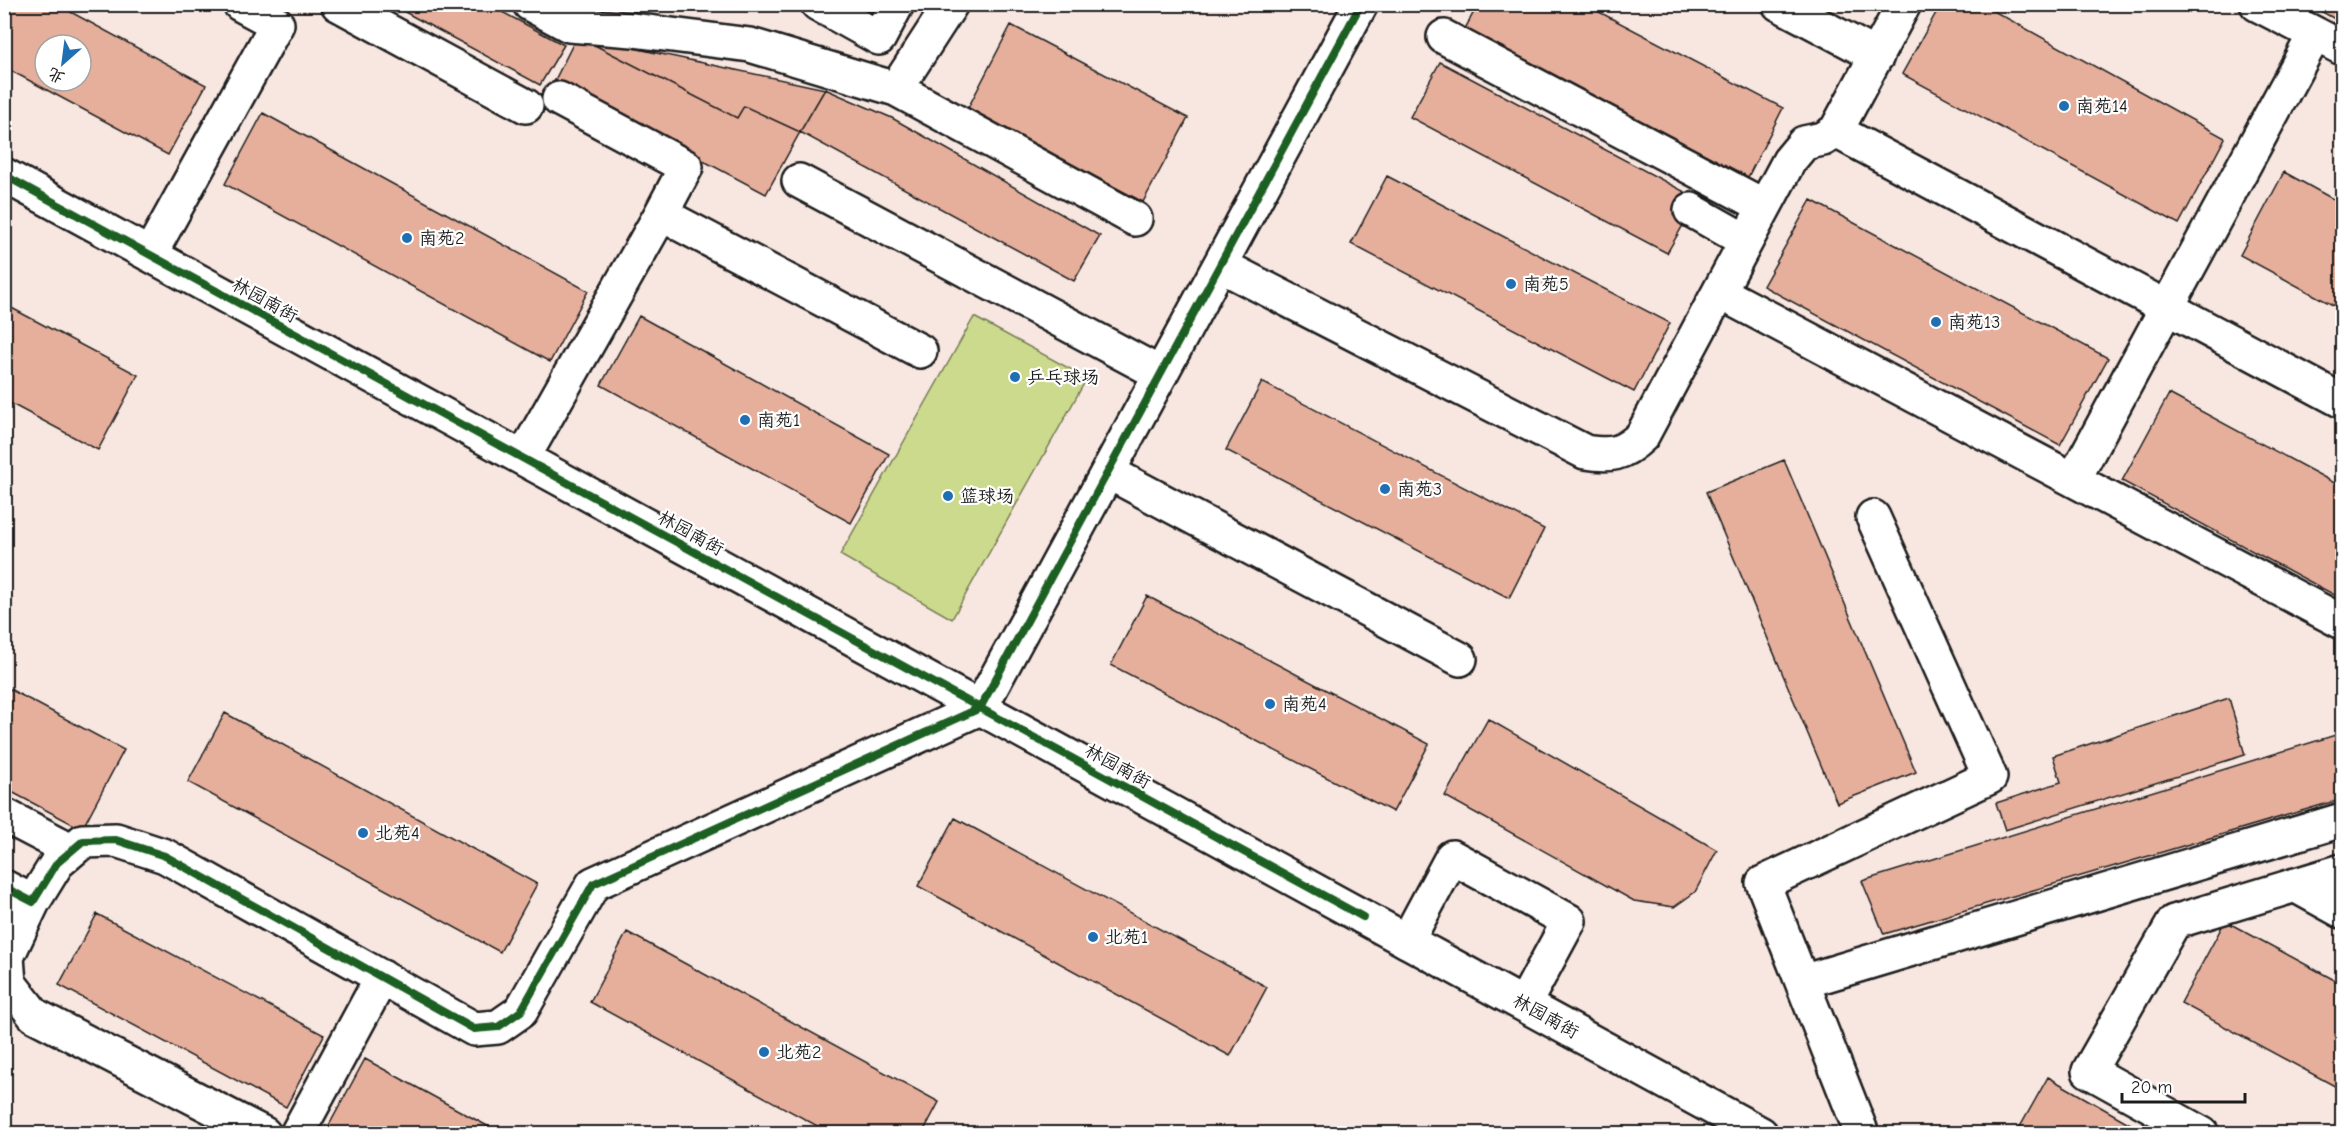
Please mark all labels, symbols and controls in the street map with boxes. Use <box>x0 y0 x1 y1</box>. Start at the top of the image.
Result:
north arrow <box>33 33 93 93</box>
text: 北 <box>45 64 68 87</box>
place label: 南苑14 <box>2076 96 2128 117</box>
marker: 南苑14 <box>2057 99 2071 113</box>
place label: 南苑2 <box>419 228 464 249</box>
marker: 南苑2 <box>400 231 414 245</box>
street label: 林园南街 <box>228 274 301 327</box>
place label: 南苑5 <box>1523 274 1569 295</box>
marker: 南苑5 <box>1504 277 1518 291</box>
place label: 南苑13 <box>1948 312 2000 333</box>
marker: 南苑13 <box>1929 315 1943 329</box>
place label: 乒乓球场 <box>1027 367 1099 388</box>
marker: 乒乓球场 <box>1008 370 1022 384</box>
place label: 南苑1 <box>757 410 800 431</box>
marker: 南苑1 <box>738 413 752 427</box>
place label: 南苑3 <box>1397 479 1442 500</box>
marker: 南苑3 <box>1378 482 1392 496</box>
place label: 篮球场 <box>960 486 1014 507</box>
marker: 篮球场 <box>941 489 955 503</box>
street label: 林园南街 <box>654 507 727 560</box>
place label: 南苑4 <box>1282 694 1327 715</box>
marker: 南苑4 <box>1263 697 1277 711</box>
street label: 林园南街 <box>1081 740 1154 793</box>
place label: 北苑4 <box>375 823 420 844</box>
marker: 北苑4 <box>356 826 370 840</box>
place label: 北苑1 <box>1105 927 1148 948</box>
marker: 北苑1 <box>1086 930 1100 944</box>
street label: 林园南街 <box>1509 990 1582 1043</box>
place label: 北苑2 <box>776 1042 821 1063</box>
marker: 北苑2 <box>757 1045 771 1059</box>
scale bar <box>2122 1066 2245 1104</box>
text: 20 m <box>2131 1077 2172 1098</box>

